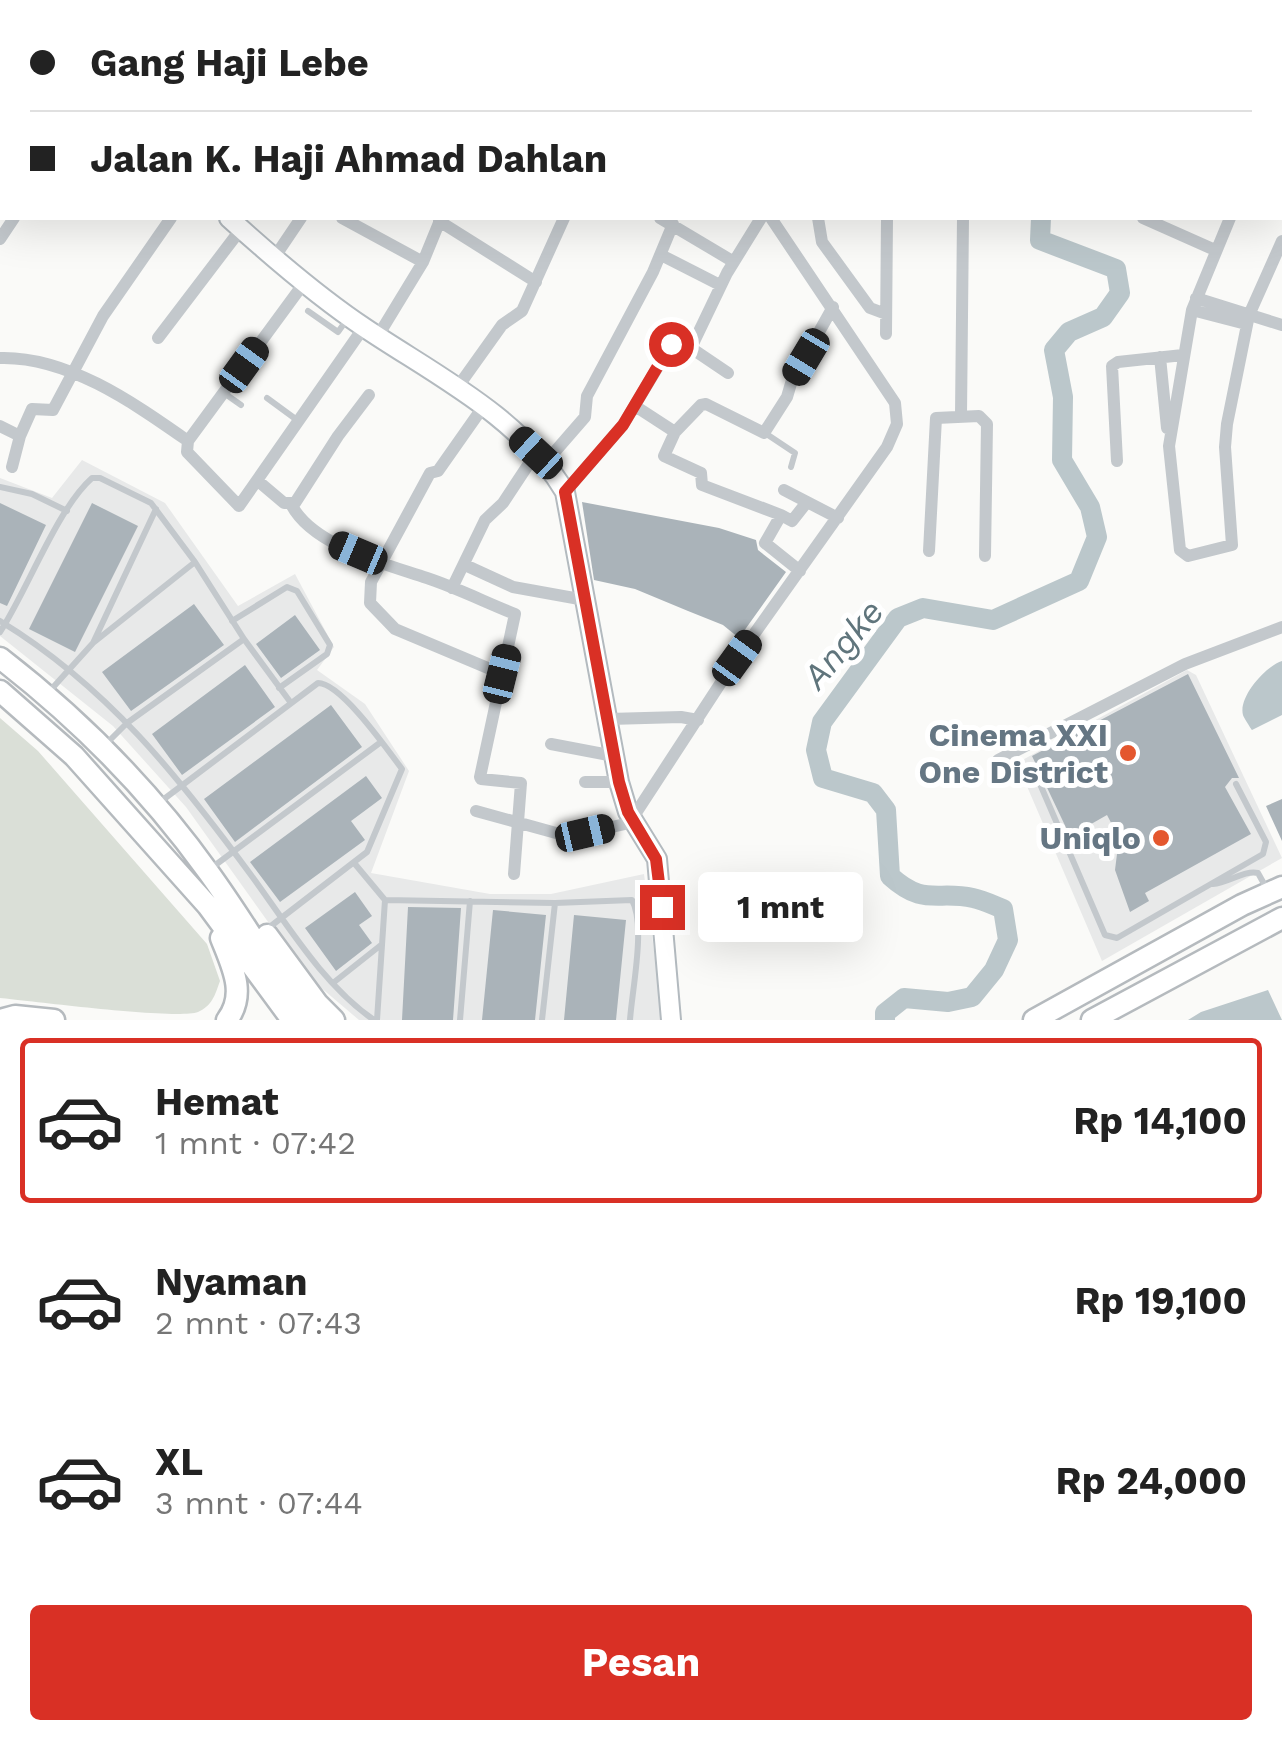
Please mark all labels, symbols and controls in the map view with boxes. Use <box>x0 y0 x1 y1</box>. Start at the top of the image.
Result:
text: Gang Haji Lebe <box>90 41 369 85</box>
text: Jalan K. Haji Ahmad Dahlan <box>90 137 607 181</box>
route start <box>649 322 694 367</box>
car <box>778 324 834 390</box>
car <box>214 332 274 398</box>
car <box>504 422 568 484</box>
car <box>325 527 391 579</box>
water label: Angke <box>792 591 892 699</box>
car <box>707 625 767 691</box>
car <box>480 641 524 707</box>
place label: Cinema XXI One District <box>918 716 1108 791</box>
marker: Cinema XXI One District <box>1117 742 1139 764</box>
car <box>552 812 618 854</box>
place label: Uniqlo <box>1039 819 1141 857</box>
marker: Uniqlo <box>1150 827 1172 849</box>
callout: 1 mnt <box>697 872 862 942</box>
route end <box>640 885 685 930</box>
text: 1 mnt <box>737 888 824 926</box>
icon: car <box>35 1076 125 1166</box>
text: Hemat <box>155 1080 279 1124</box>
text: Rp 14,100 <box>1073 1099 1247 1143</box>
text: 1 mnt · 07:42 <box>155 1124 356 1162</box>
icon: car <box>35 1256 125 1346</box>
text: Nyaman <box>155 1260 307 1304</box>
text: Rp 19,100 <box>1074 1279 1247 1323</box>
text: 2 mnt · 07:43 <box>155 1304 362 1342</box>
icon: car <box>35 1436 125 1526</box>
text: XL <box>155 1440 203 1484</box>
text: Rp 24,000 <box>1056 1459 1247 1503</box>
text: 3 mnt · 07:44 <box>155 1484 363 1522</box>
button: Pesan <box>30 1605 1252 1720</box>

